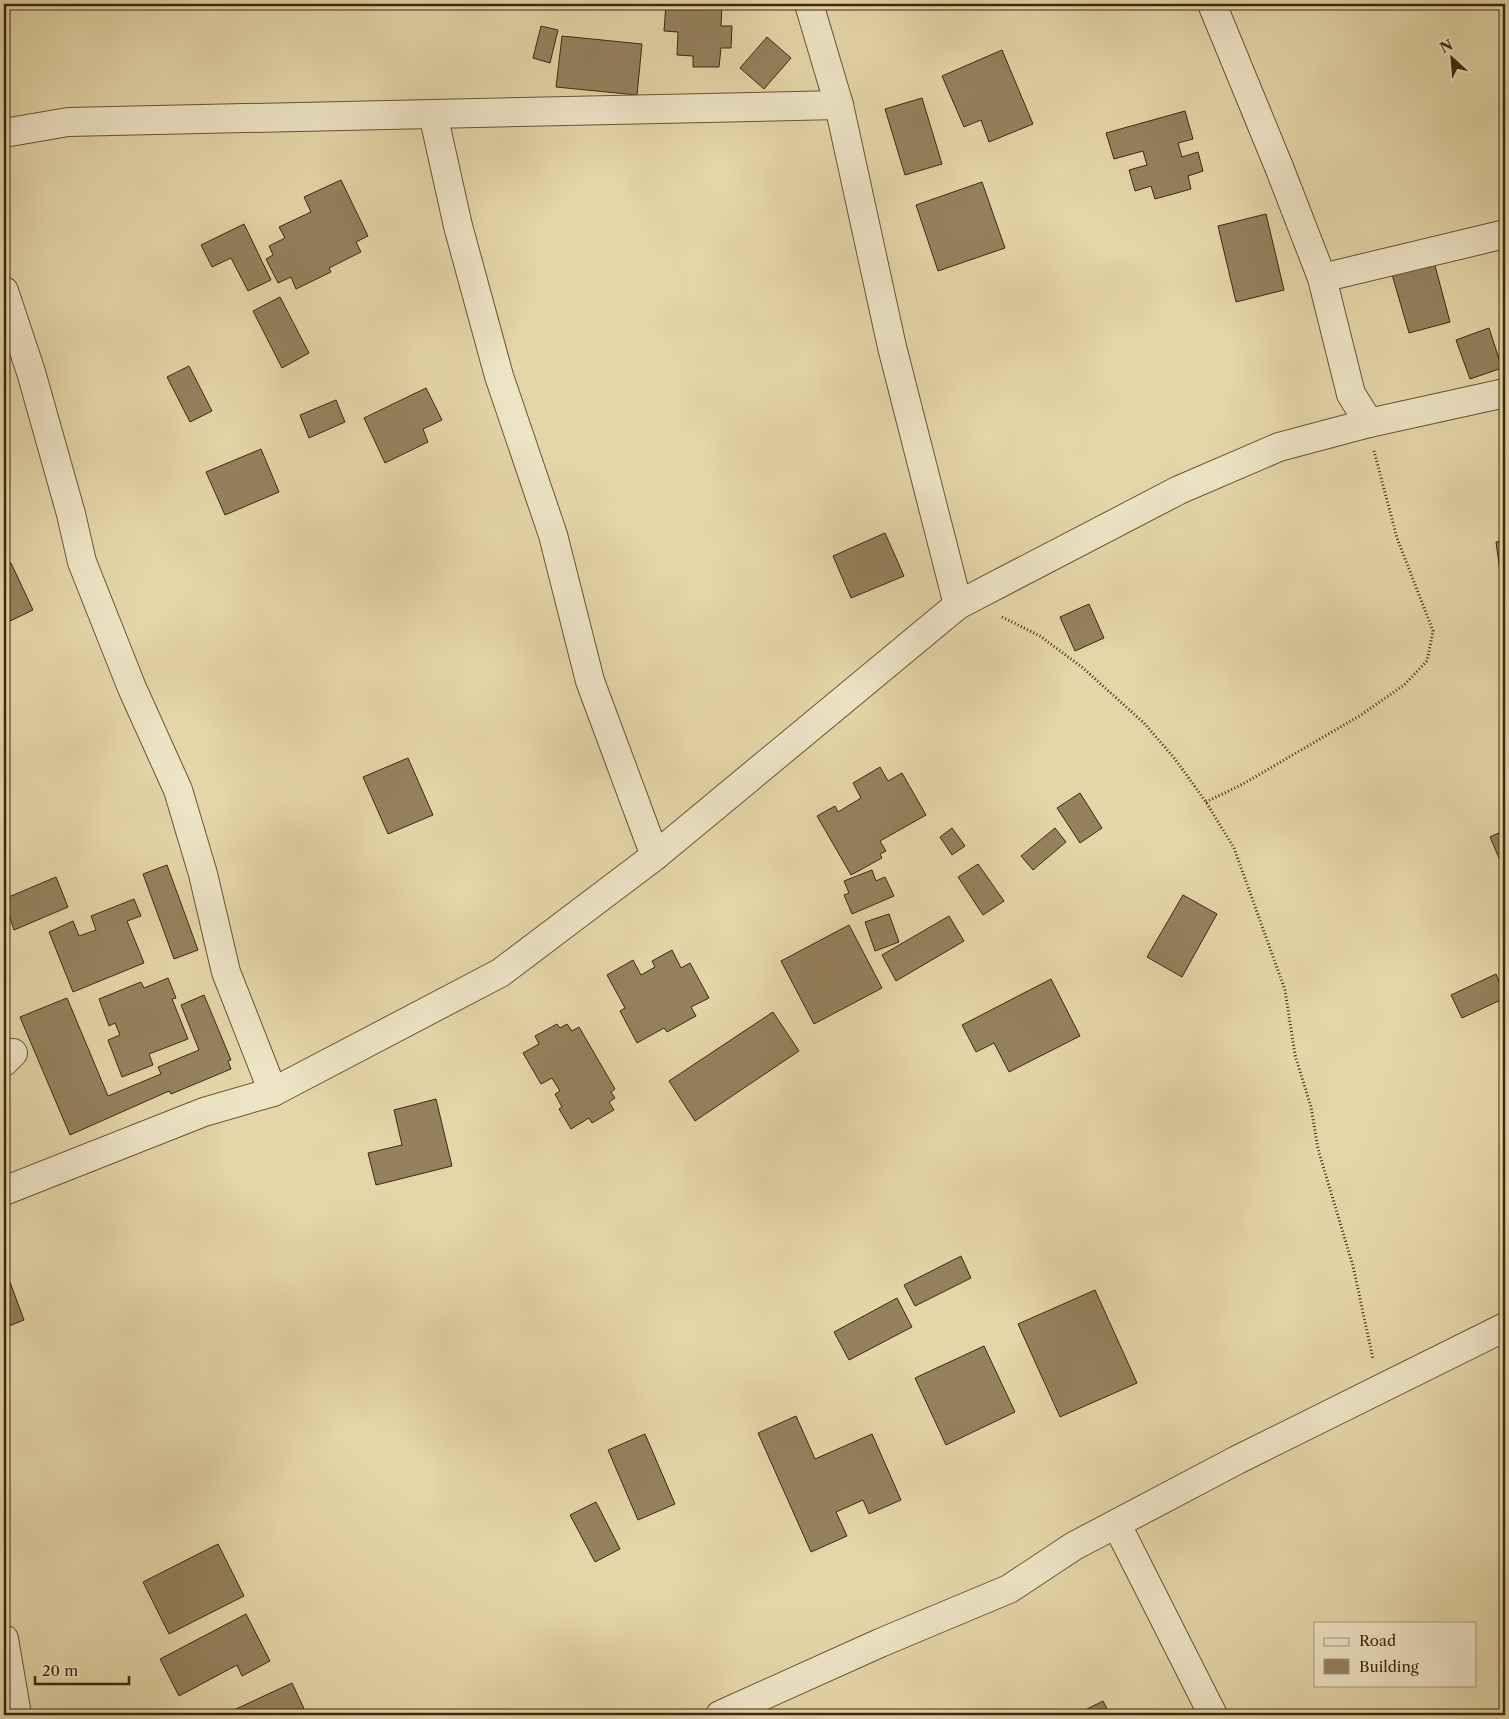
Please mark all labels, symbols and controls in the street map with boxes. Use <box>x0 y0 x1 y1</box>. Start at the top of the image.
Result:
north arrow <box>1426 32 1476 82</box>
text: N <box>1437 36 1456 57</box>
legend <box>1314 1622 1476 1686</box>
text: Road <box>1359 1631 1396 1650</box>
scale bar <box>35 1654 129 1686</box>
text: Building <box>1359 1657 1419 1676</box>
text: 20 m <box>42 1661 78 1680</box>

